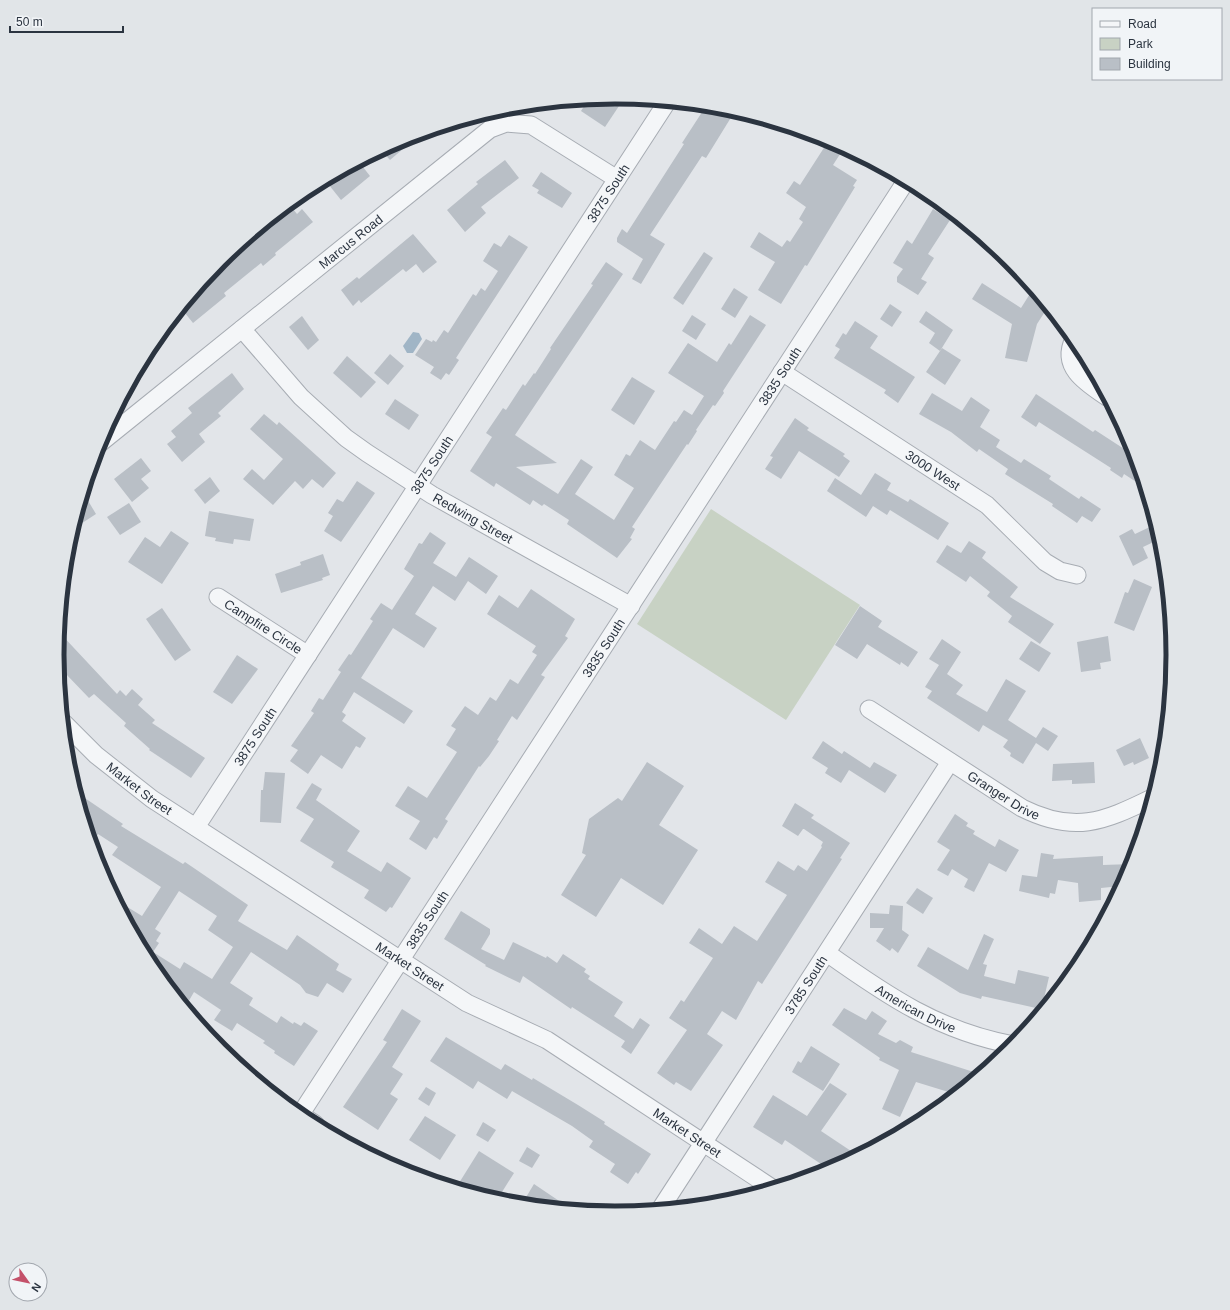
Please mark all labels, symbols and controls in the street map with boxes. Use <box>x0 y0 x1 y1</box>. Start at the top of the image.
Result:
scale bar <box>10 8 123 34</box>
legend <box>1092 8 1222 80</box>
text: 50 m <box>16 15 43 29</box>
text: Road <box>1128 17 1157 31</box>
text: Park <box>1128 37 1154 51</box>
text: Building <box>1128 57 1171 71</box>
street label: 3875 South <box>584 161 633 225</box>
street label: Marcus Road <box>316 212 386 272</box>
street label: 3835 South <box>756 344 804 408</box>
street label: 3875 South <box>407 433 456 497</box>
street label: 3000 West <box>903 447 963 494</box>
street label: Redwing Street <box>430 490 516 547</box>
street label: Campfire Circle <box>221 596 305 657</box>
street label: 3835 South <box>579 616 628 680</box>
street label: 3875 South <box>231 705 280 769</box>
street label: Market Street <box>103 759 175 818</box>
street label: Granger Drive <box>965 768 1042 823</box>
street label: 3835 South <box>403 888 452 952</box>
street label: Market Street <box>373 939 447 994</box>
street label: 3785 South <box>782 953 830 1017</box>
street label: American Drive <box>873 981 958 1036</box>
street label: Market Street <box>650 1105 724 1161</box>
north arrow <box>8 1262 48 1302</box>
text: N <box>29 1281 44 1294</box>

